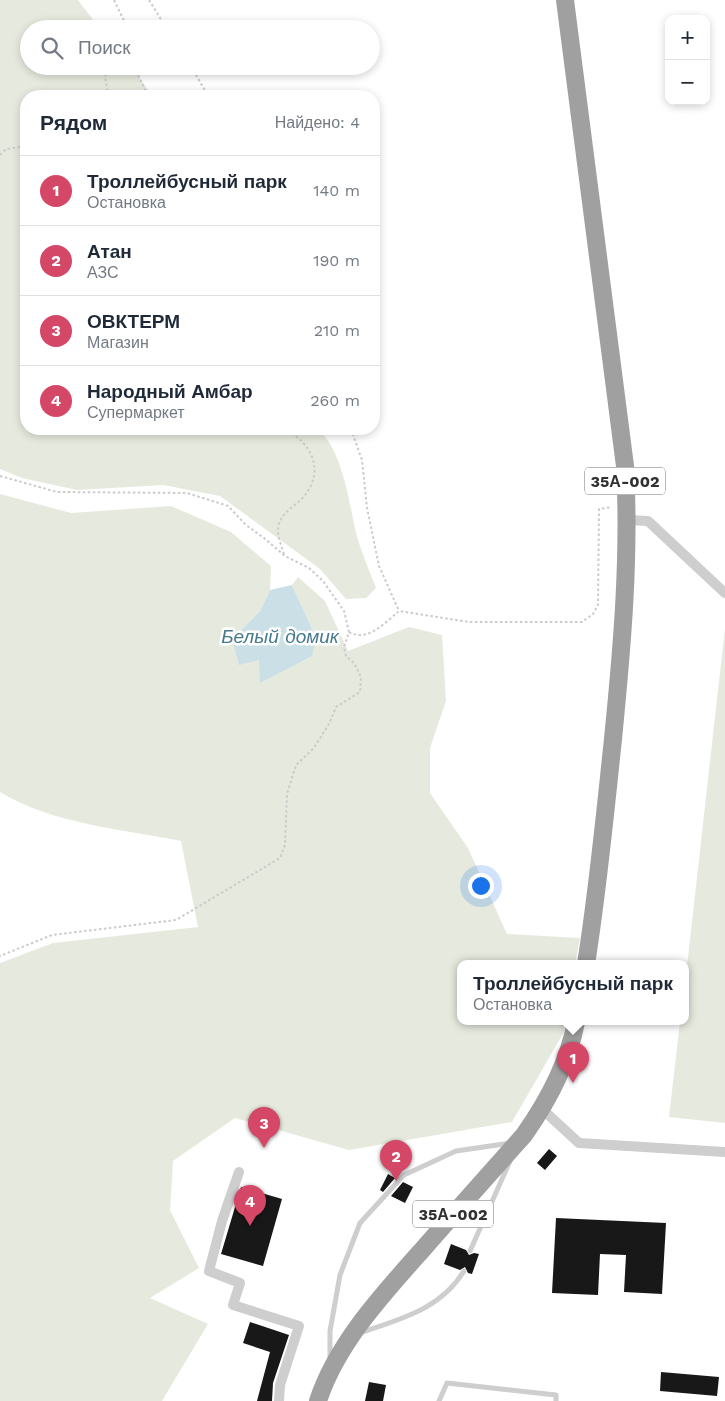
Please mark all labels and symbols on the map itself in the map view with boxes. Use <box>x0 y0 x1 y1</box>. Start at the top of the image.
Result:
road number: 35А-002 <box>585 468 665 494</box>
water label: Белый домик <box>221 625 340 648</box>
your location <box>468 873 494 899</box>
pin: 1 <box>557 1042 589 1083</box>
pin: 3 <box>248 1107 280 1148</box>
pin: 2 <box>380 1140 412 1181</box>
pin: 4 <box>234 1185 266 1226</box>
road number: 35А-002 <box>413 1200 493 1228</box>

